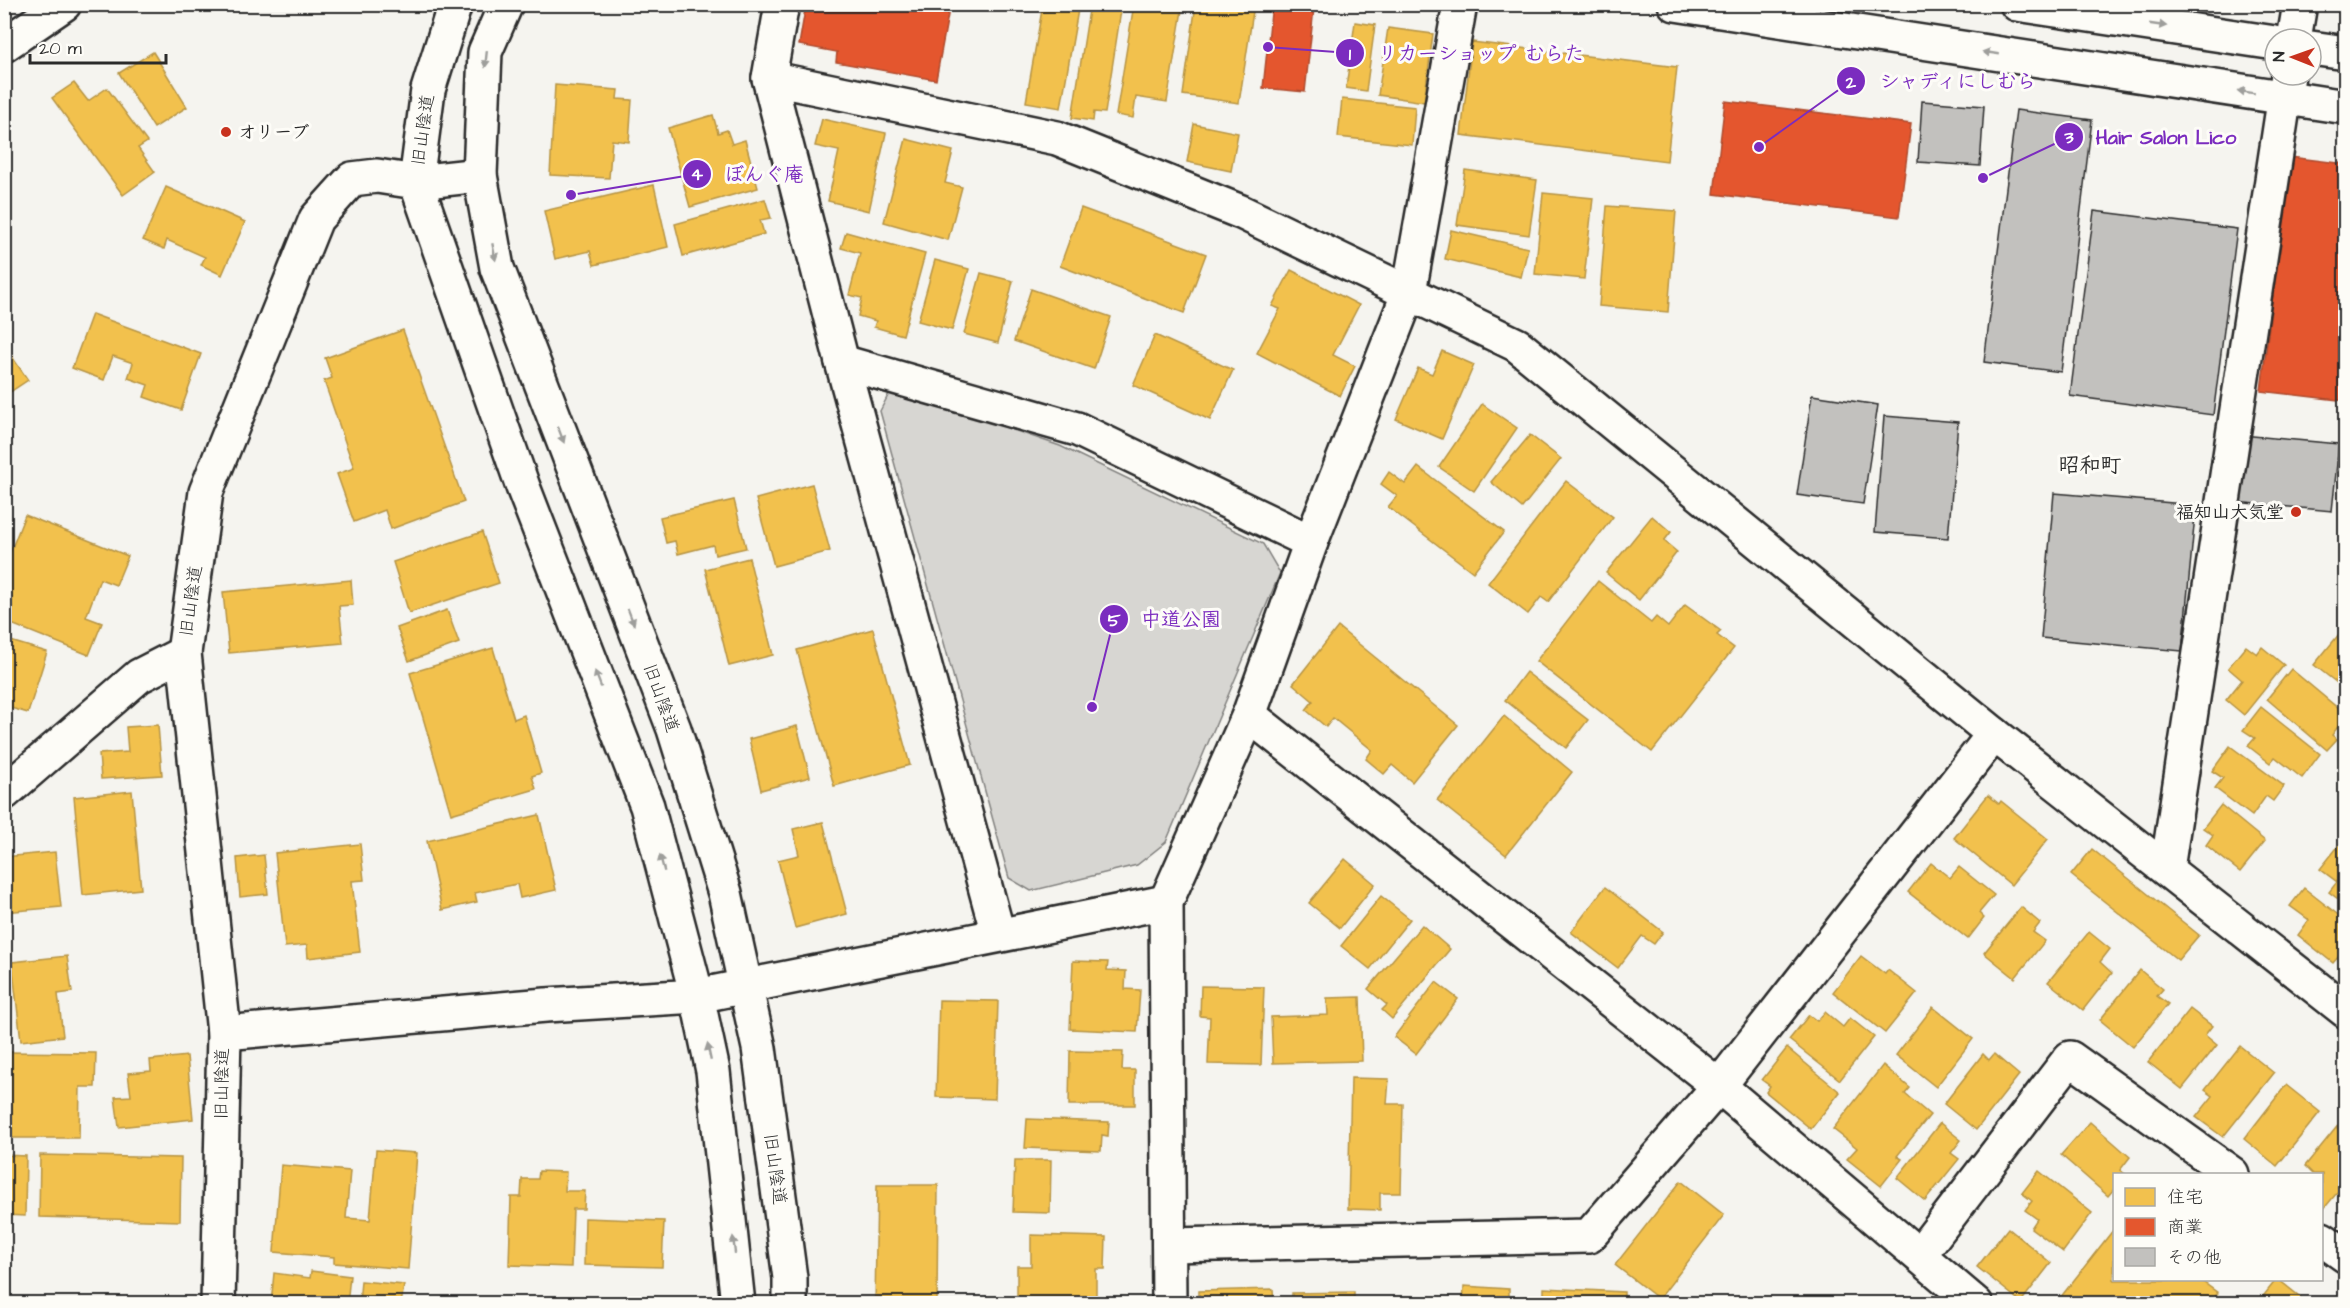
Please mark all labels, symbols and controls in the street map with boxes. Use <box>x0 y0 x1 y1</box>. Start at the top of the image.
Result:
one-way arrow <box>2149 21 2168 30</box>
scale bar <box>30 27 166 65</box>
north arrow <box>2263 27 2323 87</box>
callout: リカーショップ むらた <box>1335 34 1597 72</box>
text: 20 m <box>39 36 82 61</box>
text: リカーショップ むらた <box>1378 40 1584 68</box>
text: 1 <box>1349 42 1352 67</box>
one-way arrow <box>1981 48 2000 57</box>
one-way arrow <box>481 50 490 69</box>
text: N <box>2268 52 2290 62</box>
callout: シャディにしむら <box>1836 62 2050 100</box>
text: シャディにしむら <box>1880 68 2036 96</box>
text: 2 <box>1845 70 1857 95</box>
one-way arrow <box>2236 88 2255 97</box>
street label: 旧山陰道 <box>406 93 440 167</box>
callout: Hair Salon Lico <box>2054 118 2248 156</box>
place label: オリーブ <box>238 120 309 145</box>
text: Hair Salon Lico <box>2096 124 2237 152</box>
marker: オリーブ <box>219 125 233 139</box>
text: 3 <box>2063 125 2074 150</box>
callout: ぼんぐ庵 <box>682 155 816 193</box>
text: ぼんぐ庵 <box>724 161 804 189</box>
text: 4 <box>691 162 704 187</box>
one-way arrow <box>490 243 499 262</box>
one-way arrow <box>557 426 567 444</box>
district label: 昭和町 <box>2059 451 2122 480</box>
place label: 福知山大気堂 <box>2176 500 2284 525</box>
marker: 福知山大気堂 <box>2289 505 2303 519</box>
street label: 旧山陰道 <box>174 564 208 638</box>
callout: 中道公園 <box>1099 600 1233 638</box>
text: 中道公園 <box>1141 606 1221 634</box>
text: 5 <box>1108 608 1121 633</box>
one-way arrow <box>626 609 636 627</box>
street label: 旧山陰道 <box>637 660 685 736</box>
one-way arrow <box>593 670 602 688</box>
one-way arrow <box>657 854 666 872</box>
one-way arrow <box>704 1042 713 1061</box>
street label: 旧山陰道 <box>209 1048 235 1120</box>
street label: 旧山陰道 <box>758 1132 792 1206</box>
legend <box>2113 1173 2323 1281</box>
text: 住宅 <box>2167 1185 2203 1210</box>
text: 商業 <box>2167 1215 2203 1240</box>
one-way arrow <box>729 1236 738 1255</box>
text: その他 <box>2167 1245 2221 1270</box>

